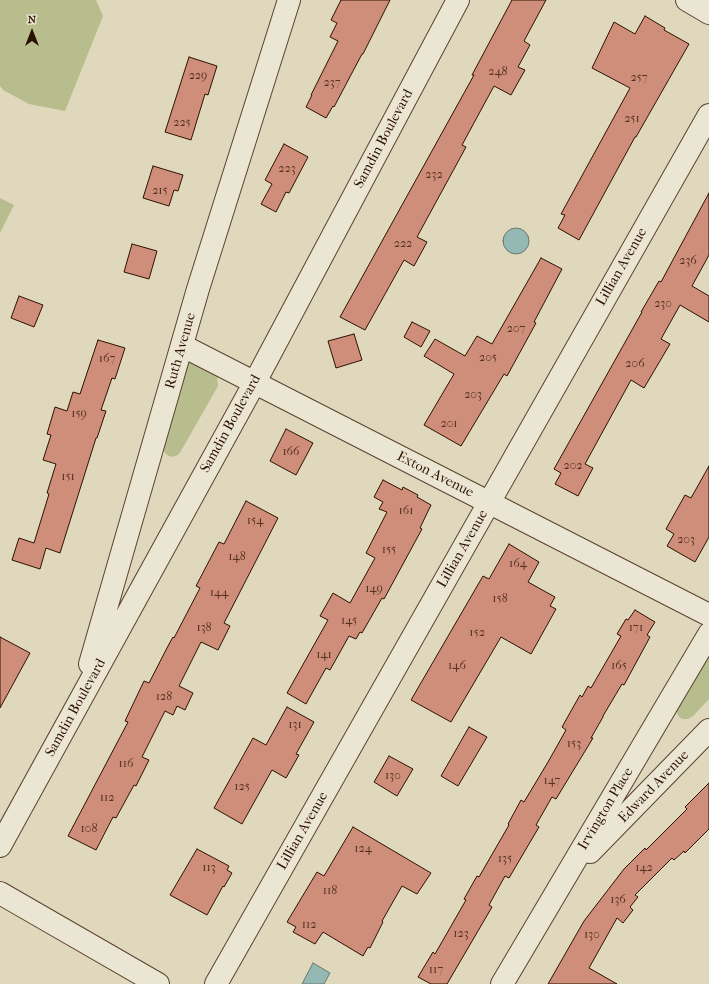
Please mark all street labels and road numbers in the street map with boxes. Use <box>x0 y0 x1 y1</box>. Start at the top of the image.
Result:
street label: Samdin Boulevard <box>351 87 417 191</box>
street label: Lillian Avenue <box>593 225 651 309</box>
street label: Ruth Avenue <box>162 311 200 391</box>
street label: Samdin Boulevard <box>197 372 265 476</box>
street label: Exton Avenue <box>394 448 476 502</box>
street label: Lillian Avenue <box>434 507 492 591</box>
street label: Samdin Boulevard <box>42 656 110 760</box>
street label: Edward Avenue <box>615 747 693 827</box>
street label: Irvington Place <box>575 765 637 853</box>
street label: Lillian Avenue <box>274 789 332 873</box>

